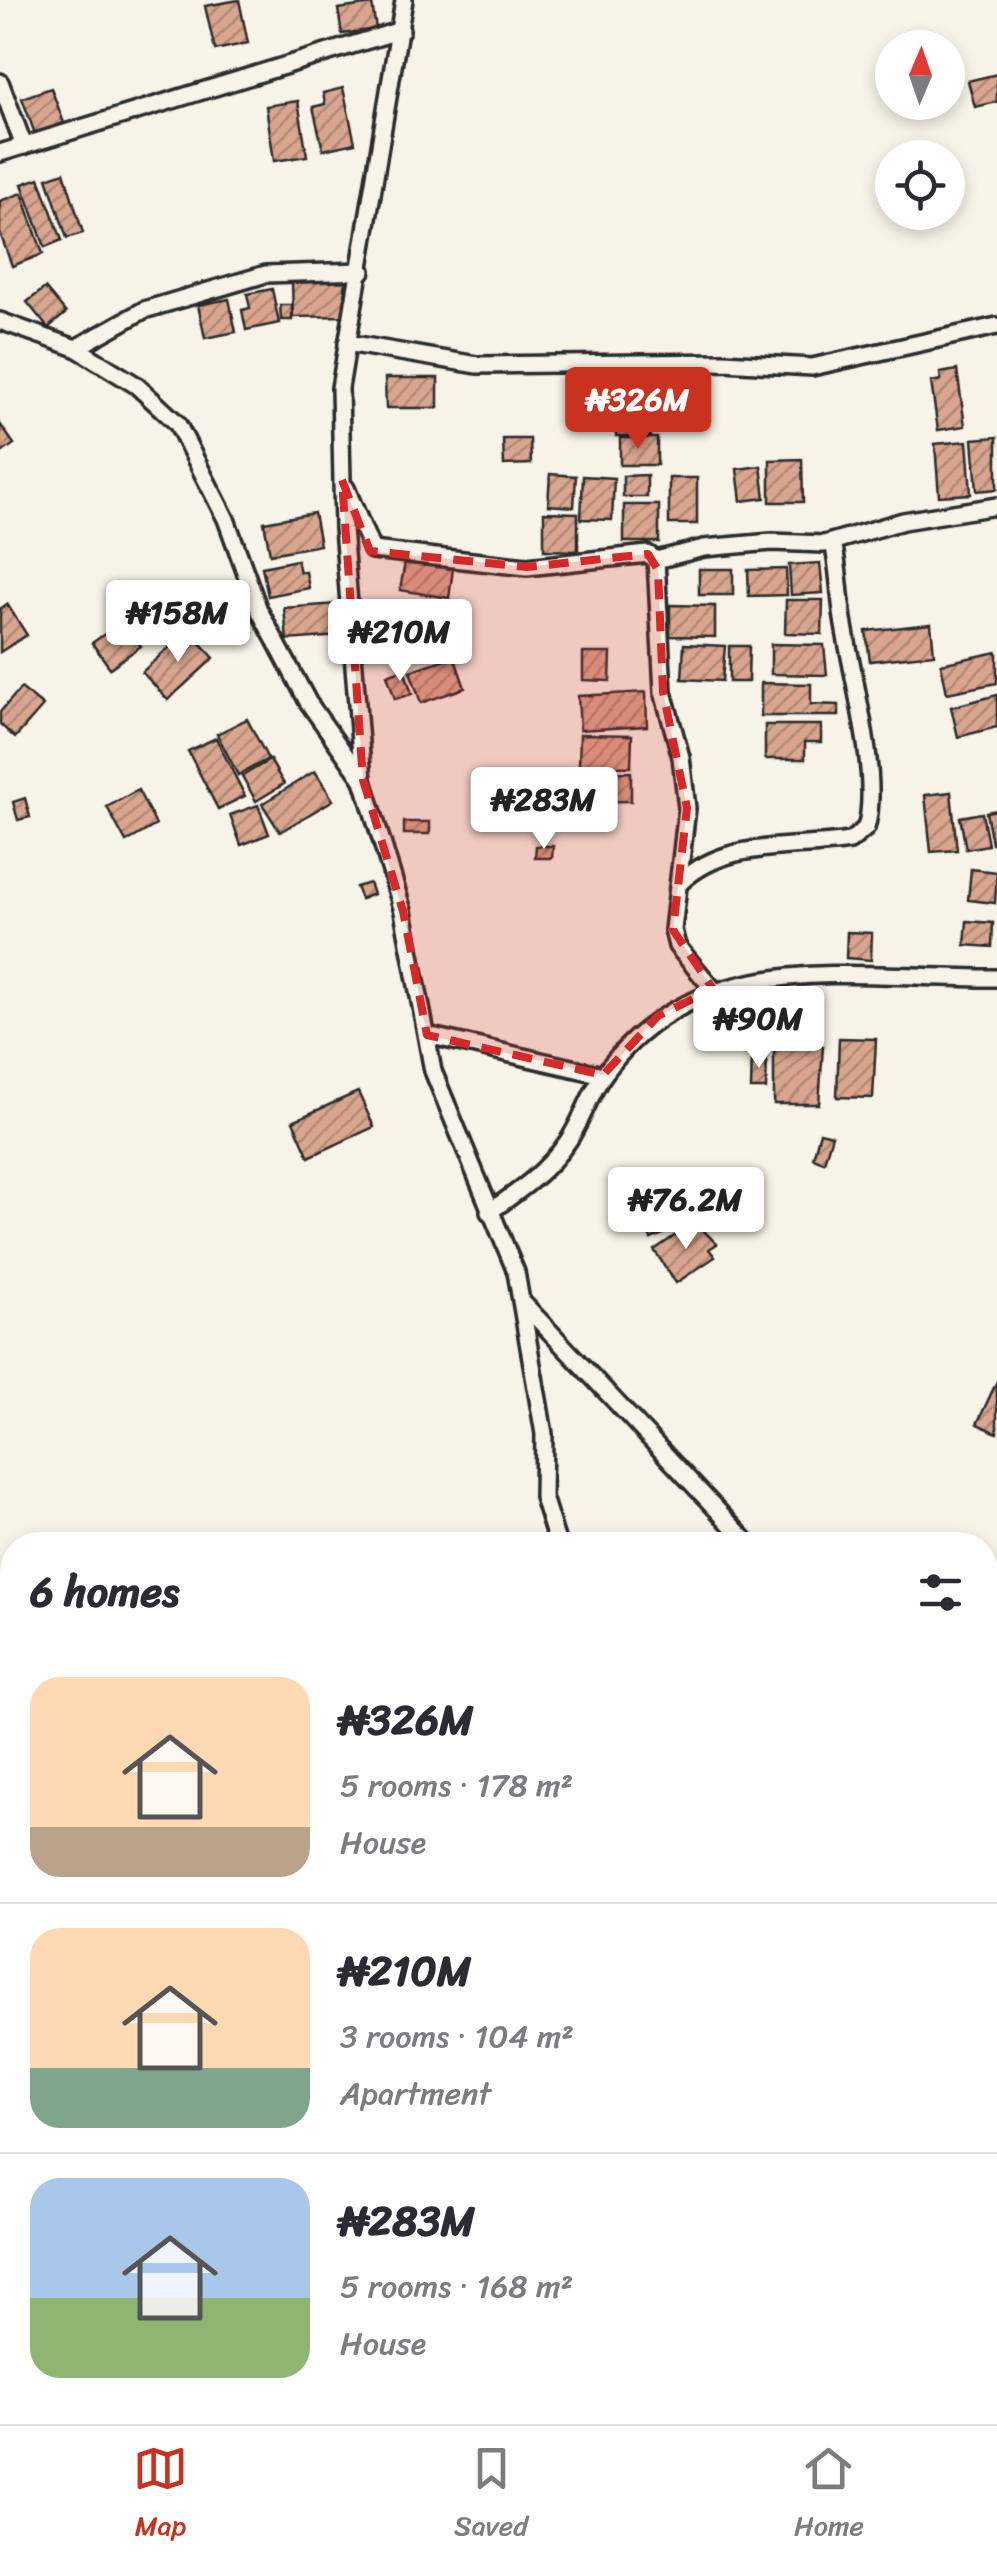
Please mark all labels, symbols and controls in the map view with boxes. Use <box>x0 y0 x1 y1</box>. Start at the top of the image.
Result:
north arrow <box>875 30 965 120</box>
map controls <box>875 30 965 230</box>
button: locate <box>875 140 965 230</box>
pin: ₦326M <box>568 367 708 452</box>
text: ₦326M <box>587 371 689 428</box>
pin: ₦158M <box>108 580 248 665</box>
text: ₦158M <box>128 584 228 641</box>
pin: ₦210M <box>330 599 470 684</box>
text: ₦210M <box>350 603 450 660</box>
pin: ₦283M <box>474 767 614 852</box>
text: ₦283M <box>493 771 595 828</box>
pin: ₦90M <box>700 986 818 1071</box>
text: ₦90M <box>715 990 803 1047</box>
pin: ₦76.2M <box>605 1167 767 1252</box>
text: ₦76.2M <box>630 1171 742 1228</box>
text: 6 homes <box>30 1555 179 1629</box>
icon: filters <box>913 1565 968 1620</box>
text: ₦326M <box>340 1683 473 1757</box>
icon: home <box>110 1717 230 1837</box>
text: 5 rooms · 178 m² <box>340 1757 573 1814</box>
text: House <box>340 1814 426 1871</box>
text: ₦210M <box>340 1934 471 2008</box>
icon: home <box>110 1968 230 2088</box>
text: 3 rooms · 104 m² <box>340 2008 574 2065</box>
text: Apartment <box>340 2065 491 2122</box>
text: ₦283M <box>340 2184 475 2258</box>
icon: home <box>110 2218 230 2338</box>
text: 5 rooms · 168 m² <box>340 2258 573 2315</box>
text: House <box>340 2315 426 2372</box>
tab: Map <box>133 2441 188 2550</box>
tab: Saved <box>454 2441 528 2550</box>
tab: Home <box>794 2441 864 2550</box>

